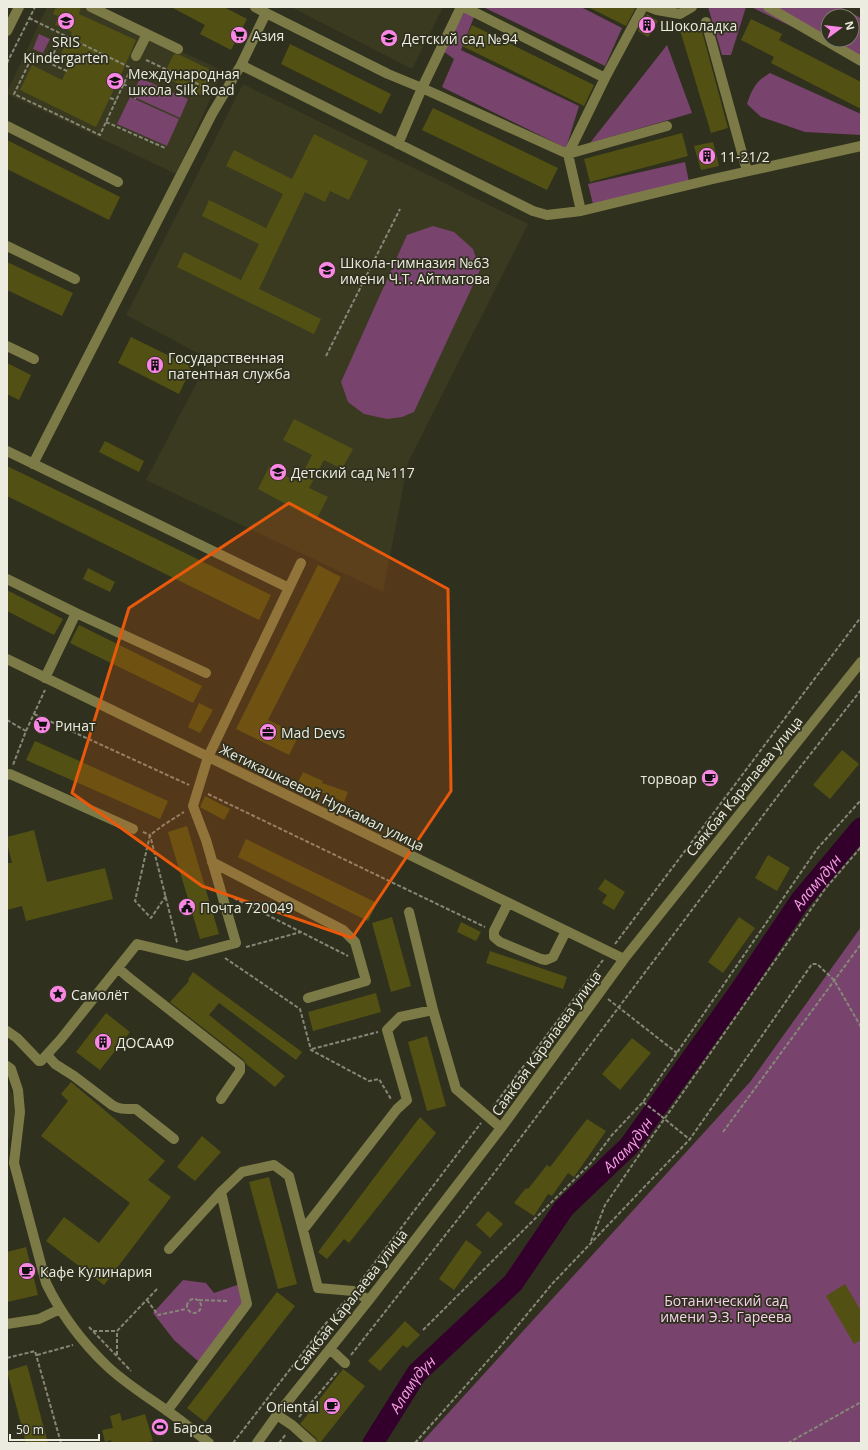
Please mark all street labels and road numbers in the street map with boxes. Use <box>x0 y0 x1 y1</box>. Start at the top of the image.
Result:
street label: Саякбая Каралаева улица <box>681 712 807 860</box>
street label: Жетикашкаевой Нуркамал улица <box>216 739 428 855</box>
street label: Саякбая Каралаева улица <box>487 966 605 1120</box>
street label: Саякбая Каралаева улица <box>289 1225 411 1375</box>

